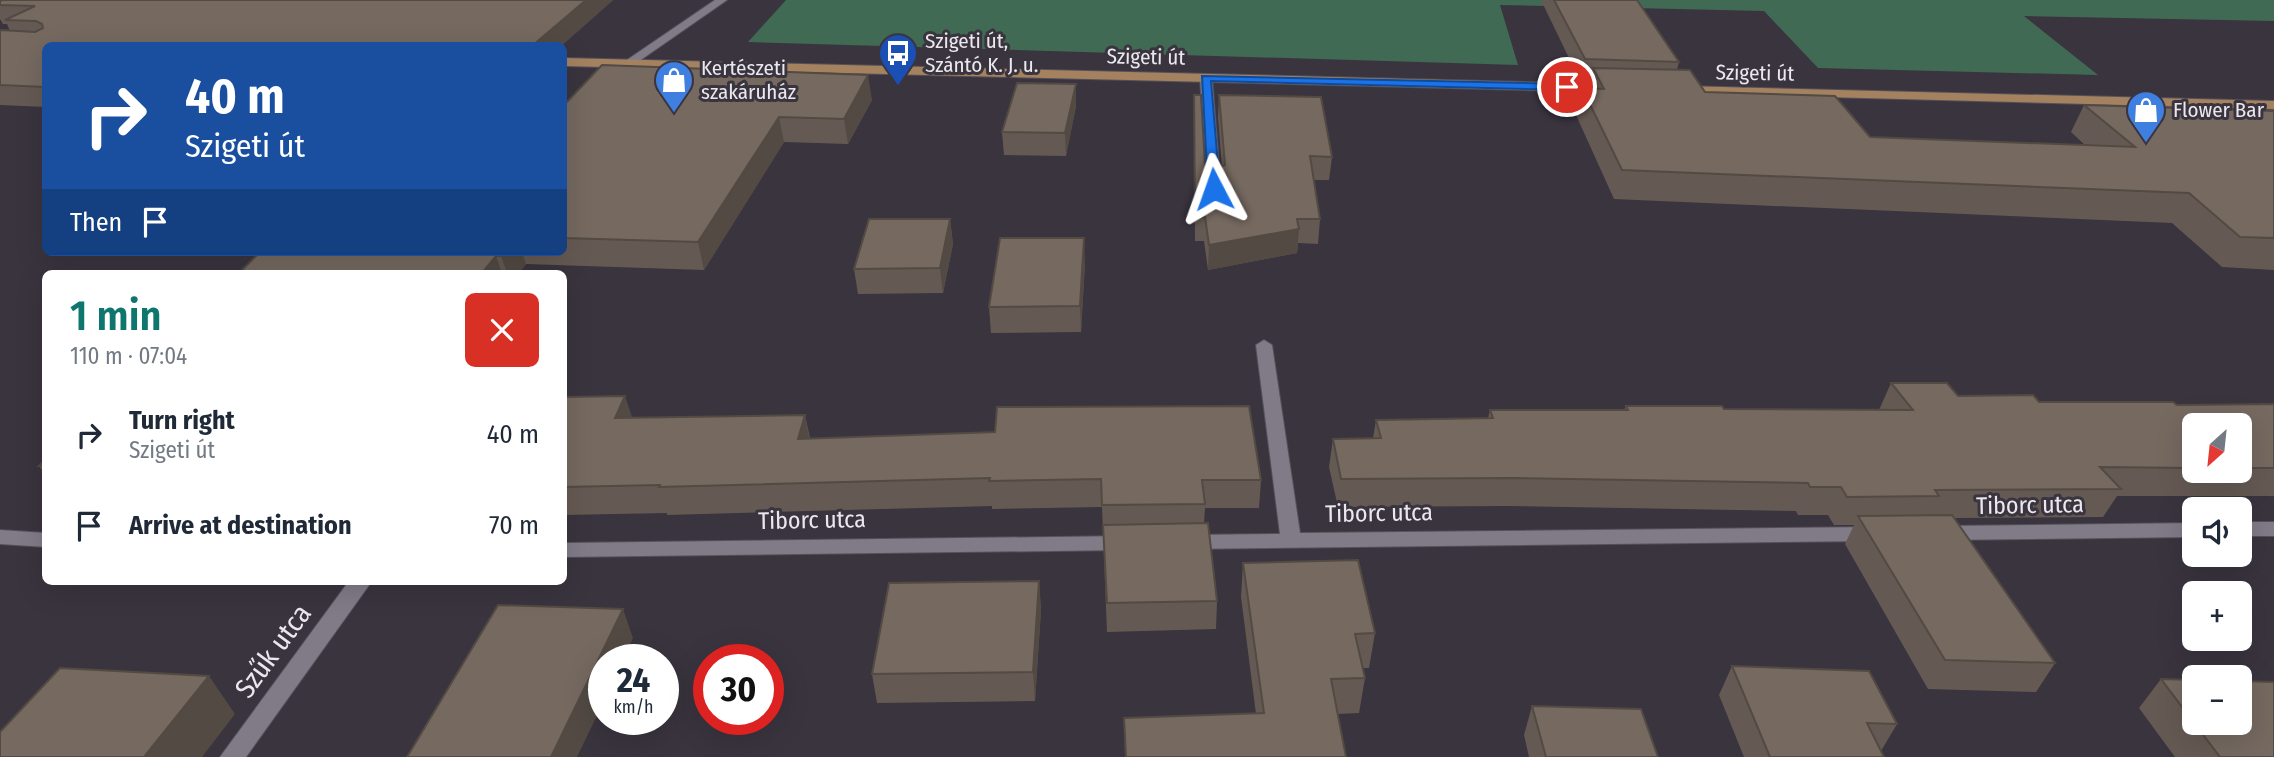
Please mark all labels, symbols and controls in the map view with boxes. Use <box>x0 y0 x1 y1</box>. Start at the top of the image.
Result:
place label: Szigeti út, Szántó K. J. u. <box>925 28 1038 78</box>
bus stop icon: Szigeti út, Szántó K. J. u. <box>877 32 919 87</box>
street label: Szigeti út <box>1106 43 1186 71</box>
place label: Kertészeti szakáruház <box>701 55 796 105</box>
pin <box>1537 57 1597 117</box>
shop icon: Kertészeti szakáruház <box>653 59 695 114</box>
street label: Szigeti út <box>1715 59 1795 87</box>
text: 40 m <box>185 67 285 126</box>
icon: arrive <box>1548 68 1586 106</box>
icon: right <box>70 70 161 161</box>
shop icon: Flower Bar <box>2125 89 2167 144</box>
place label: Flower Bar <box>2173 97 2265 123</box>
text: Szigeti út <box>185 127 305 165</box>
position arrow <box>1177 152 1251 226</box>
icon: arrive <box>136 203 174 241</box>
text: Then <box>70 207 122 238</box>
text: 1 min <box>70 291 161 341</box>
button: close <box>465 293 539 367</box>
text: 110 m · 07:04 <box>70 342 187 370</box>
text: Turn right <box>129 405 235 436</box>
north arrow <box>2182 413 2252 483</box>
map controls <box>2182 413 2252 735</box>
icon: right <box>70 416 108 454</box>
text: 40 m <box>487 419 539 450</box>
text: Szigeti út <box>129 436 215 464</box>
street label: Tiborc utca <box>1976 490 2084 520</box>
button: sound <box>2182 497 2252 567</box>
street label: Tiborc utca <box>1325 498 1433 528</box>
street label: Tiborc utca <box>758 505 866 535</box>
icon: arrive <box>70 507 108 545</box>
text: Arrive at destination <box>129 510 352 541</box>
text: 70 m <box>489 510 539 541</box>
button: + <box>2182 581 2252 651</box>
street label: Szűk utca <box>228 598 318 704</box>
speed limit sign: 30 <box>693 644 784 735</box>
text: 24 <box>617 659 650 701</box>
button: − <box>2182 665 2252 735</box>
text: km/h <box>613 696 654 718</box>

